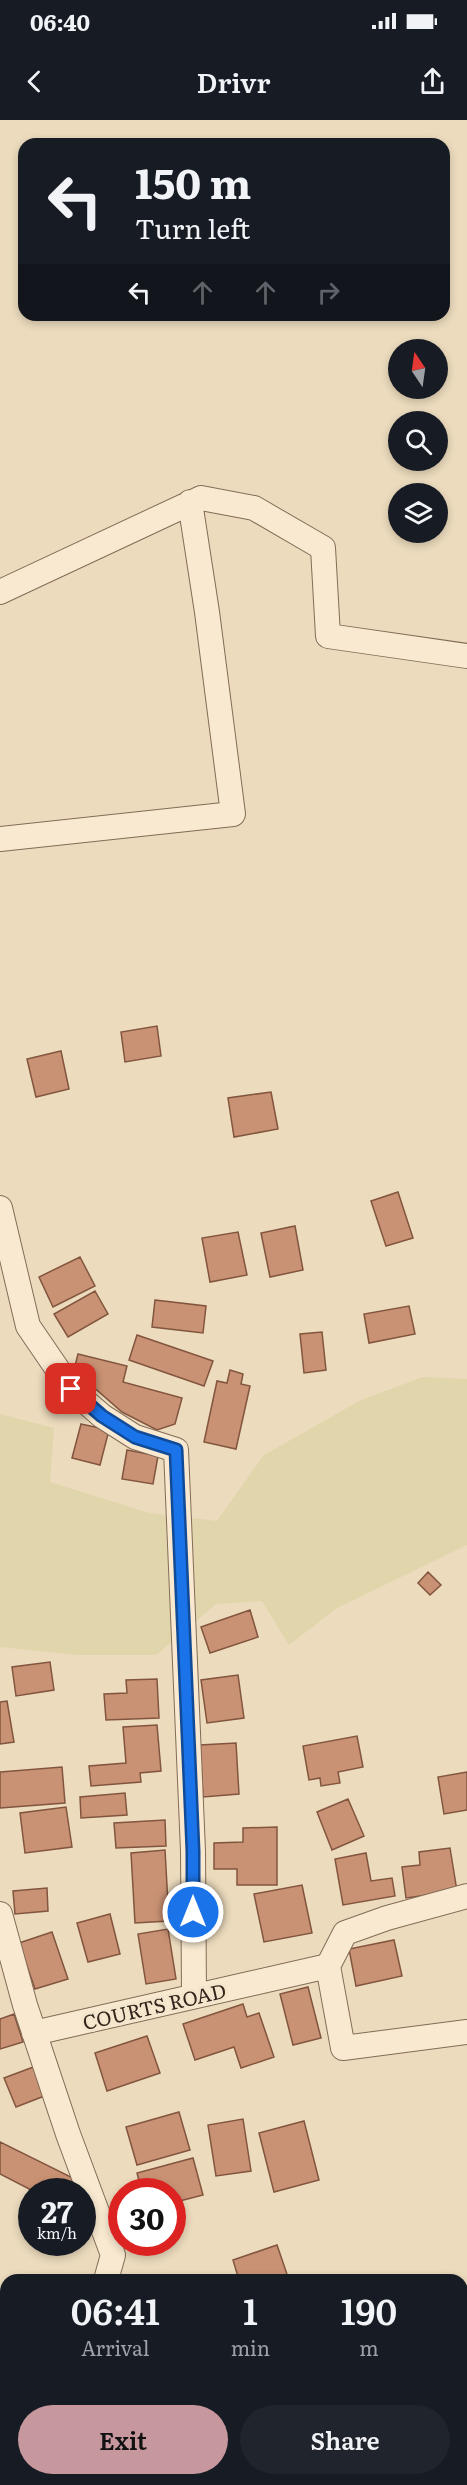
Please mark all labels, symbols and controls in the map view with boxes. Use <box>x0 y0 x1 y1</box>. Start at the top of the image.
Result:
text: 06:40 <box>30 5 90 38</box>
text: Drivr <box>197 61 270 101</box>
icon: back <box>18 65 51 98</box>
icon: share <box>416 65 449 98</box>
text: 150 m <box>135 150 251 212</box>
icon: left <box>36 162 114 240</box>
text: Turn left <box>135 207 250 247</box>
icon: left <box>123 276 156 309</box>
icon: ahead <box>186 276 219 309</box>
icon: ahead <box>249 276 282 309</box>
icon: right <box>312 276 345 309</box>
north arrow <box>388 339 448 399</box>
map controls <box>388 339 448 543</box>
button: search <box>388 411 448 471</box>
button: layers <box>388 483 448 543</box>
pin <box>45 1363 96 1414</box>
icon: arrive <box>54 1372 87 1405</box>
position arrow <box>161 1880 225 1944</box>
street label: COURTS ROAD <box>79 1974 229 2036</box>
speed limit sign: 30 <box>108 2178 186 2256</box>
text: 27 <box>41 2188 73 2232</box>
text: km/h <box>37 2221 77 2244</box>
text: 06:41 <box>71 2283 160 2336</box>
text: 1 <box>243 2283 258 2336</box>
text: 190 <box>341 2283 397 2336</box>
text: Arrival <box>81 2332 149 2362</box>
text: min <box>231 2332 270 2362</box>
text: m <box>359 2332 379 2362</box>
button: Exit <box>18 2405 228 2474</box>
button: Share <box>240 2405 450 2474</box>

